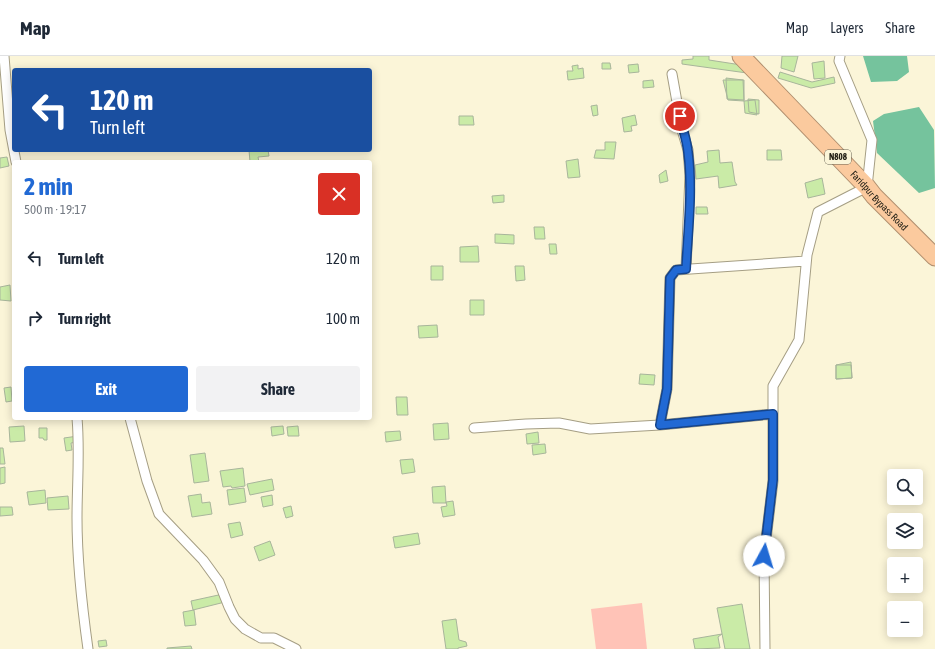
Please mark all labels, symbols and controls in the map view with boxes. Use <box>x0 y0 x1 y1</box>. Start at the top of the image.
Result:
text: Map <box>20 17 51 39</box>
text: Map <box>786 20 808 36</box>
text: Layers <box>830 20 863 36</box>
text: Share <box>885 20 915 36</box>
icon: left <box>24 84 76 136</box>
text: 120 m <box>90 84 153 116</box>
pin <box>663 99 697 133</box>
icon: arrive <box>669 105 691 127</box>
text: Turn left <box>90 117 145 138</box>
road number: N808 <box>825 150 851 164</box>
street label: Faridpur Bypass Road <box>848 168 910 233</box>
text: 2 min <box>24 173 73 200</box>
button: close <box>318 173 360 215</box>
text: 500 m · 19:17 <box>24 202 87 217</box>
icon: left <box>24 247 46 269</box>
text: Turn left <box>58 250 104 267</box>
text: 120 m <box>326 250 360 267</box>
icon: right <box>24 307 46 329</box>
text: Turn right <box>58 310 111 327</box>
text: 100 m <box>326 310 360 327</box>
button: Exit <box>24 366 188 412</box>
button: Share <box>196 366 360 412</box>
map controls <box>887 469 923 637</box>
button: search <box>887 469 923 505</box>
button: layers <box>887 513 923 549</box>
position arrow <box>743 535 785 577</box>
button: + <box>887 557 923 593</box>
button: − <box>887 601 923 637</box>

